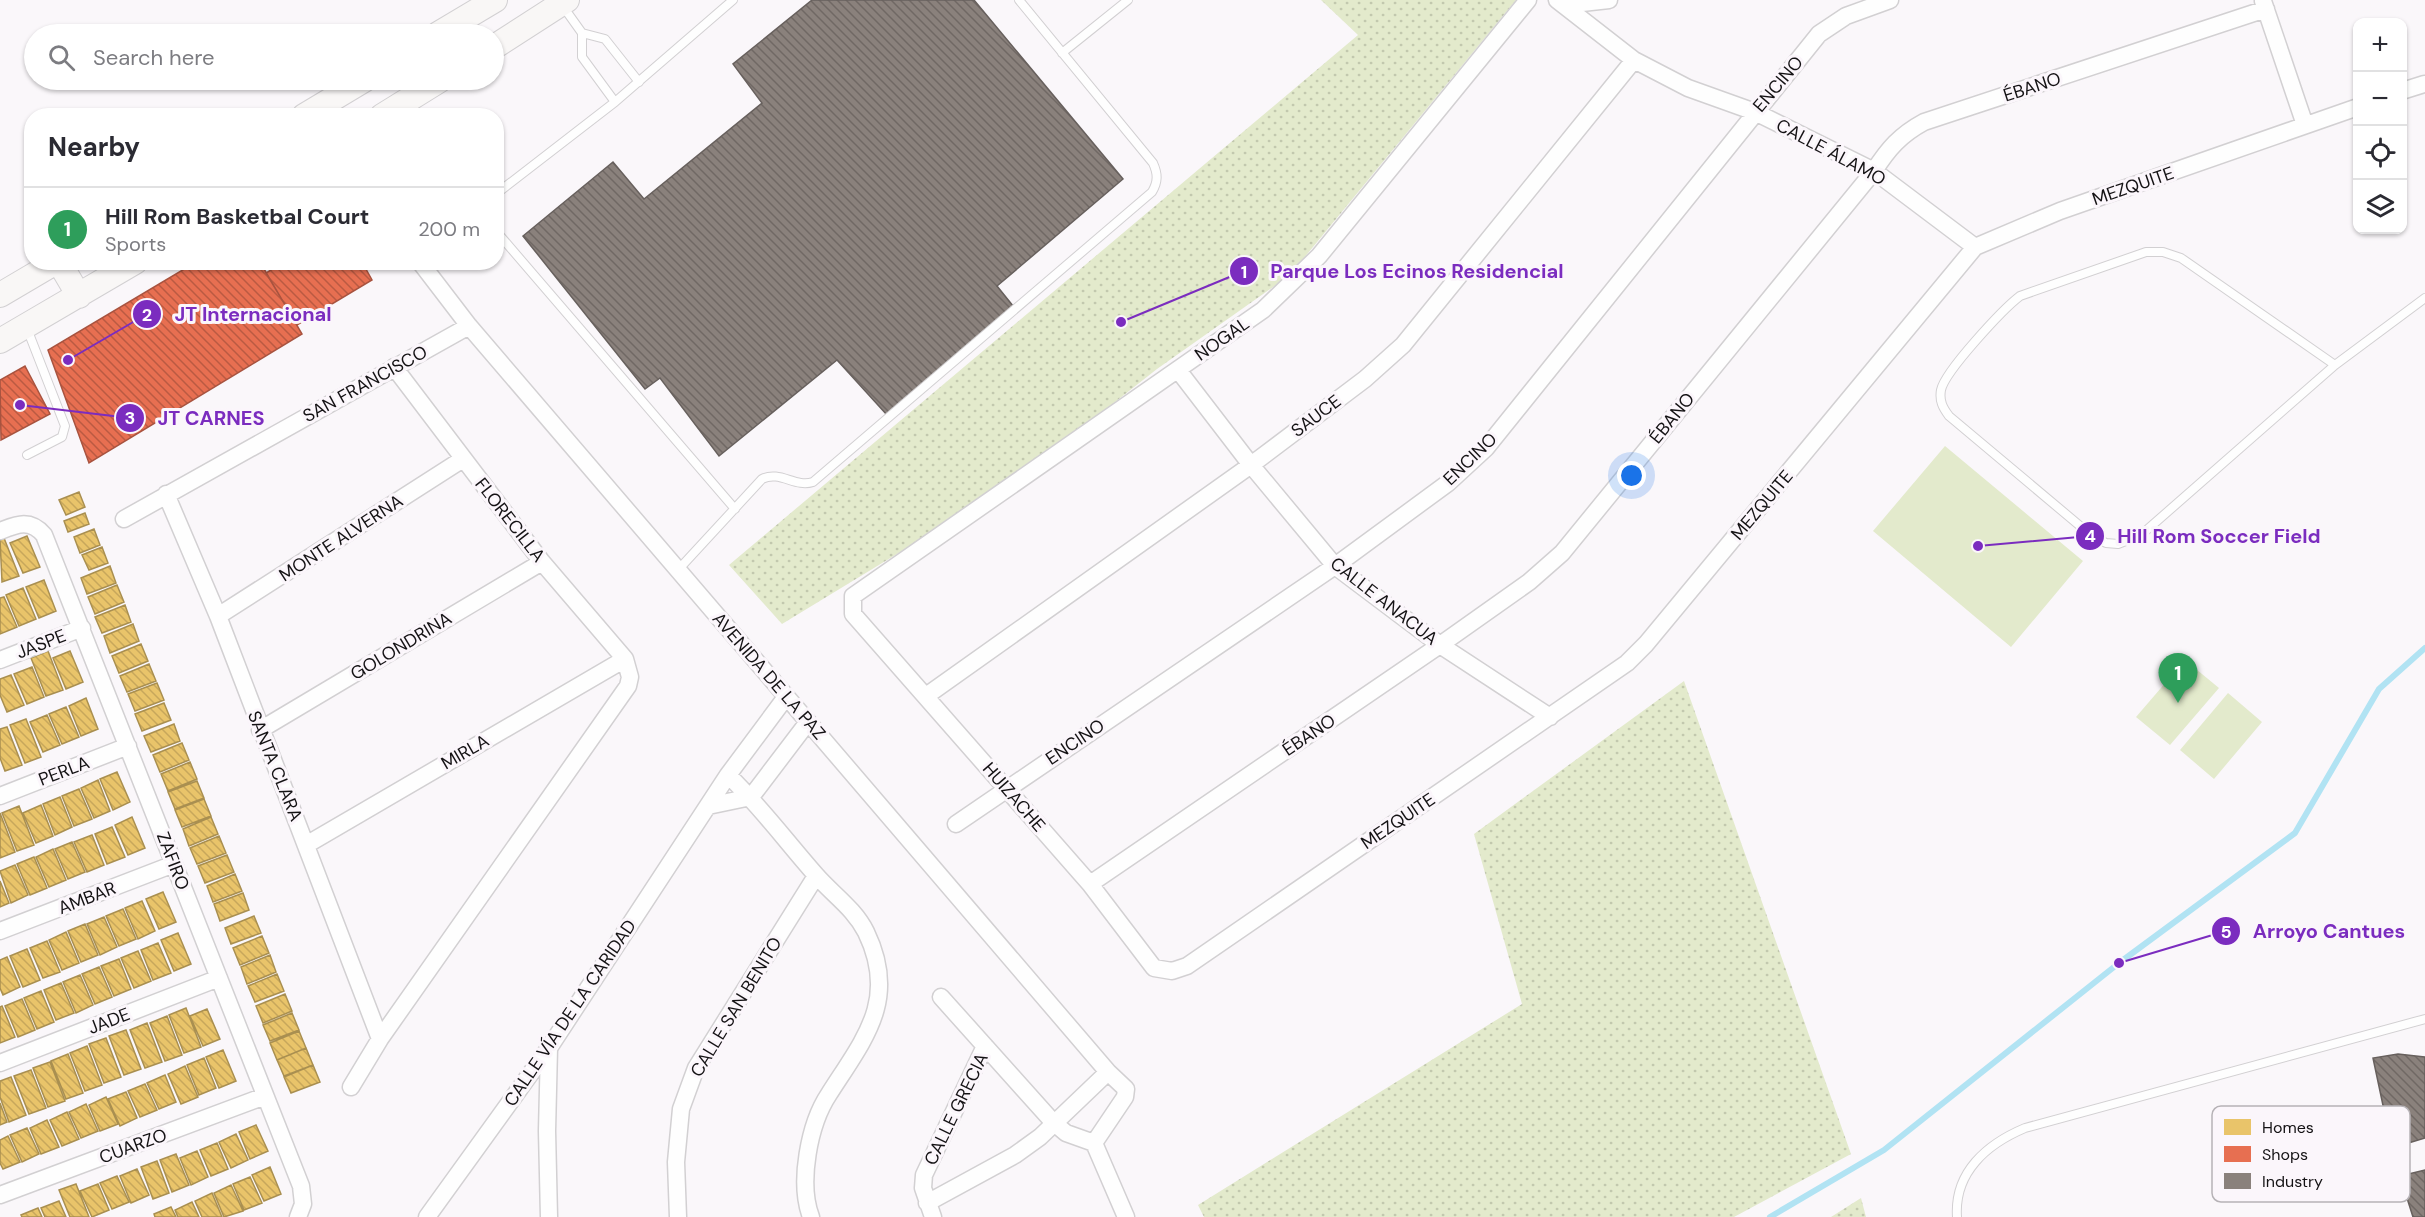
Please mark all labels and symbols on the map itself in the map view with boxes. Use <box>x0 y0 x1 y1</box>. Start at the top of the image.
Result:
street label: ENCINO <box>1748 51 1808 117</box>
street label: ÉBANO <box>2000 66 2064 108</box>
street label: CALLE ÁLAMO <box>1772 113 1890 191</box>
street label: MEZQUITE <box>2089 161 2177 211</box>
callout: Parque Los Ecinos Residencial <box>1229 252 1576 290</box>
text: Parque Los Ecinos Residencial <box>1270 258 1564 284</box>
text: 1 <box>1241 260 1247 284</box>
callout: JT Internacional <box>132 295 343 333</box>
text: JT Internacional <box>174 301 332 327</box>
text: 2 <box>142 303 152 327</box>
street label: NOGAL <box>1190 312 1254 366</box>
street label: SAN FRANCISCO <box>299 340 432 428</box>
street label: ÉBANO <box>1644 387 1700 449</box>
street label: SAUCE <box>1286 389 1346 443</box>
callout: JT CARNES <box>115 399 277 437</box>
text: JT CARNES <box>157 405 265 431</box>
text: 3 <box>125 406 135 430</box>
street label: ENCINO <box>1438 427 1502 491</box>
your location <box>1617 461 1646 490</box>
street label: MEZQUITE <box>1726 465 1798 545</box>
street label: FLORECILLA <box>470 473 551 567</box>
street label: MONTE ALVERNA <box>274 489 408 587</box>
callout: Hill Rom Soccer Field <box>2075 517 2333 555</box>
text: Hill Rom Soccer Field <box>2117 523 2321 549</box>
text: 4 <box>2084 524 2096 548</box>
street label: CALLE ANACUA <box>1325 551 1443 651</box>
street label: GOLONDRINA <box>346 606 456 686</box>
street label: AVENIDA DE LA PAZ <box>707 607 831 745</box>
street label: JASPE <box>13 624 69 664</box>
pin: 1 <box>2158 654 2198 703</box>
street label: SANTA CLARA <box>242 707 308 825</box>
street label: ÉBANO <box>1278 708 1340 761</box>
street label: ENCINO <box>1041 714 1109 770</box>
street label: MIRLA <box>437 729 493 775</box>
street label: PERLA <box>35 750 93 792</box>
street label: HUIZACHE <box>977 757 1051 837</box>
street label: MEZQUITE <box>1356 787 1440 855</box>
street label: ZAFIRO <box>151 829 195 893</box>
street label: AMBAR <box>55 876 119 920</box>
callout: Arroyo Cantues <box>2211 912 2417 950</box>
street label: CALLE VÍA DE LA CARIDAD <box>498 915 642 1111</box>
text: Arroyo Cantues <box>2253 918 2405 944</box>
text: 5 <box>2220 920 2232 944</box>
street label: CALLE SAN BENITO <box>685 933 787 1081</box>
street label: JADE <box>85 1002 133 1040</box>
street label: CALLE GRECIA <box>918 1049 994 1169</box>
legend <box>2212 1106 2410 1202</box>
text: Homes <box>2262 1117 2314 1138</box>
street label: CUARZO <box>96 1123 170 1169</box>
text: Shops <box>2262 1144 2308 1165</box>
text: Industry <box>2262 1171 2323 1192</box>

